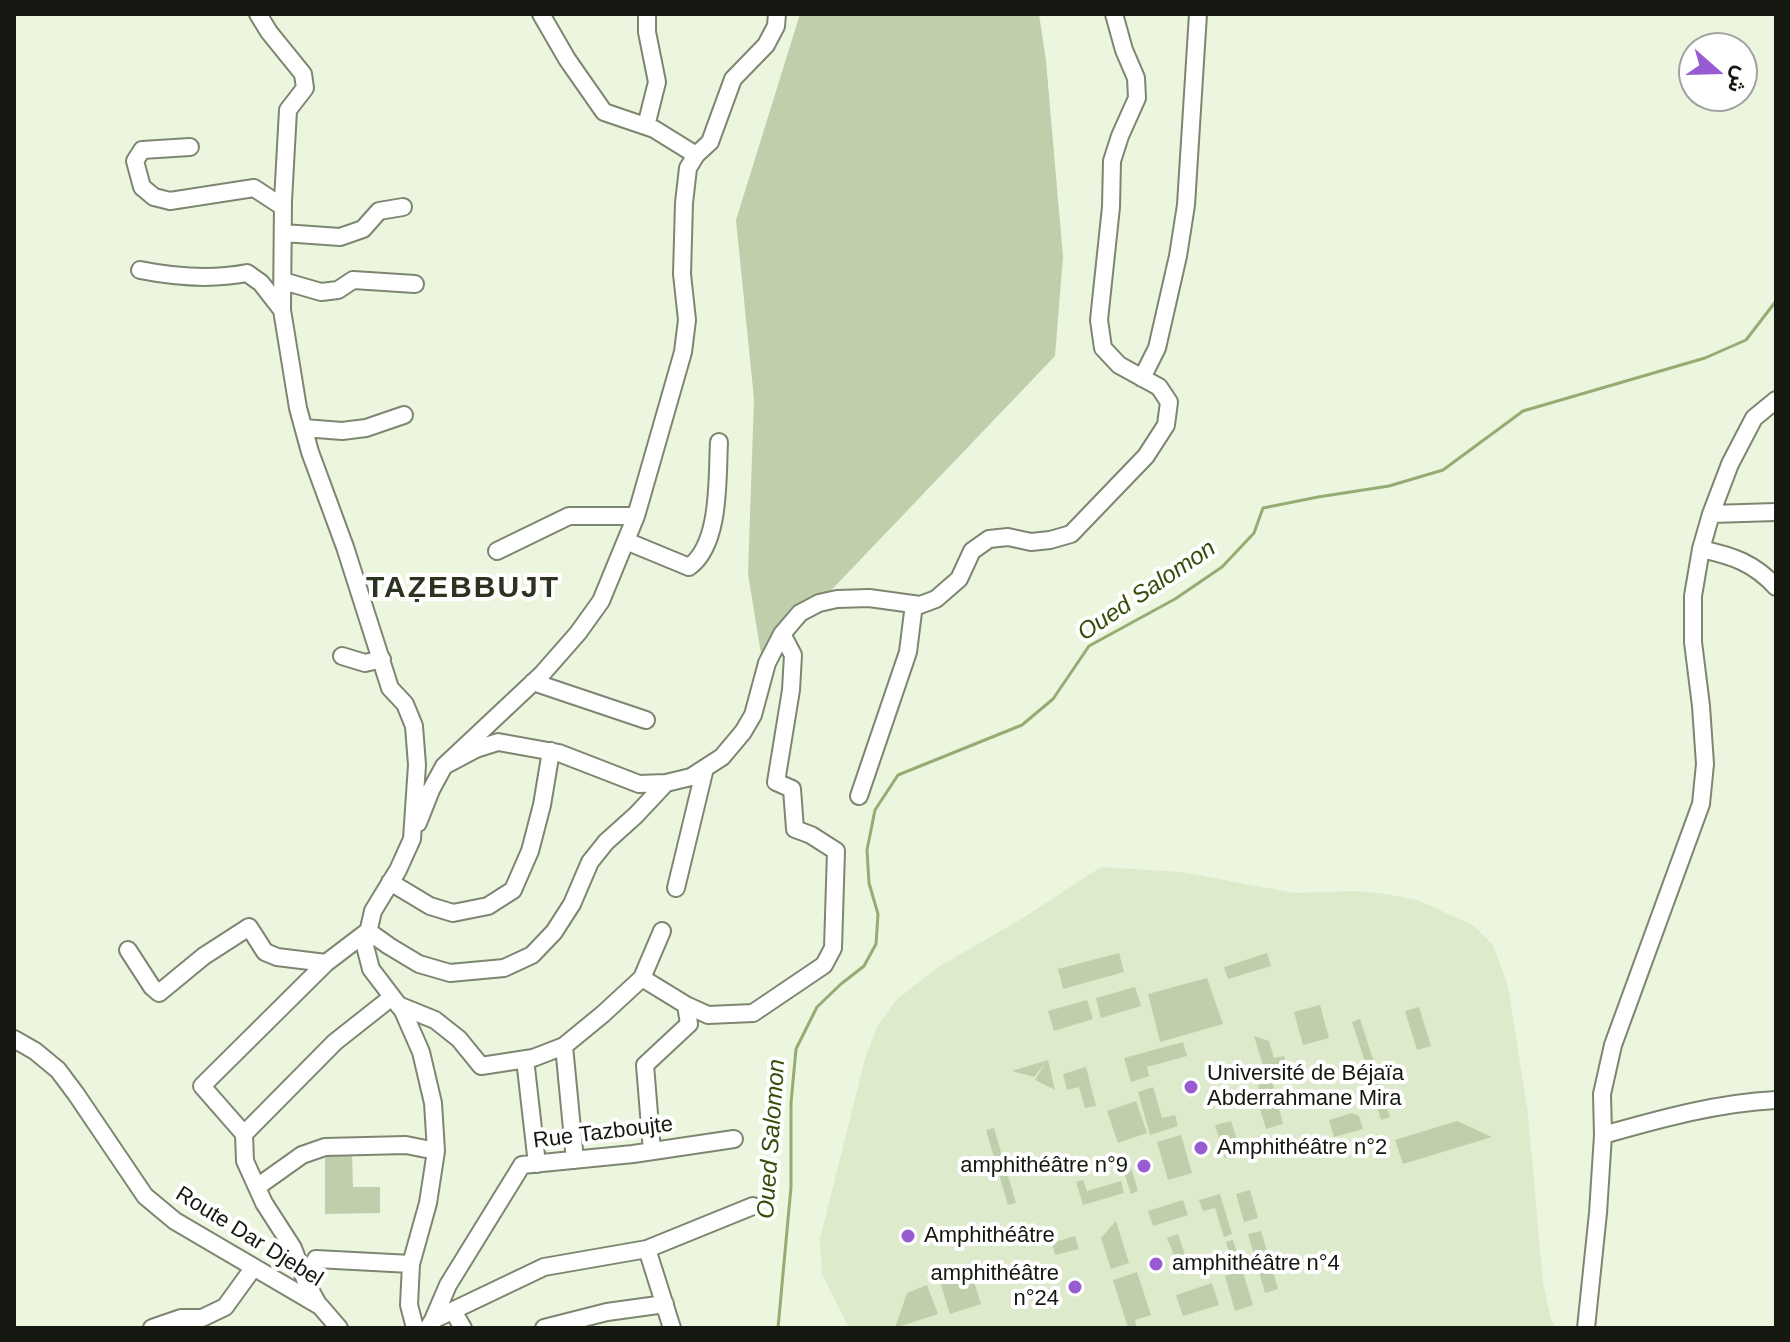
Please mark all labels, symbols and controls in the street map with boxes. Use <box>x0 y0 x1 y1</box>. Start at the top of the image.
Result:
north arrow <box>1678 32 1758 112</box>
text: ش <box>1723 63 1755 96</box>
water label: Oued Salomon <box>1073 534 1221 648</box>
district label: TAẒEBBUJT <box>366 571 560 607</box>
water label: Oued Salomon <box>752 1058 792 1220</box>
place label: Université de Béjaïa Abderrahmane Mira <box>1207 1061 1404 1112</box>
marker: Université de Béjaïa Abderrahmane Mira <box>1182 1078 1200 1096</box>
street label: Rue Tazboujte <box>532 1111 674 1155</box>
place label: Amphithéâtre n°2 <box>1217 1135 1387 1161</box>
marker: Amphithéâtre n°2 <box>1192 1139 1210 1157</box>
place label: amphithéâtre n°9 <box>960 1153 1128 1179</box>
marker: amphithéâtre n°9 <box>1135 1157 1153 1175</box>
street label: Route Dar Djebel <box>170 1181 328 1293</box>
place label: Amphithéâtre <box>924 1223 1055 1249</box>
marker: Amphithéâtre <box>899 1227 917 1245</box>
place label: amphithéâtre n°4 <box>1172 1251 1340 1277</box>
marker: amphithéâtre n°4 <box>1147 1255 1165 1273</box>
place label: amphithéâtre n°24 <box>931 1261 1059 1312</box>
marker: amphithéâtre n°24 <box>1066 1278 1084 1296</box>

